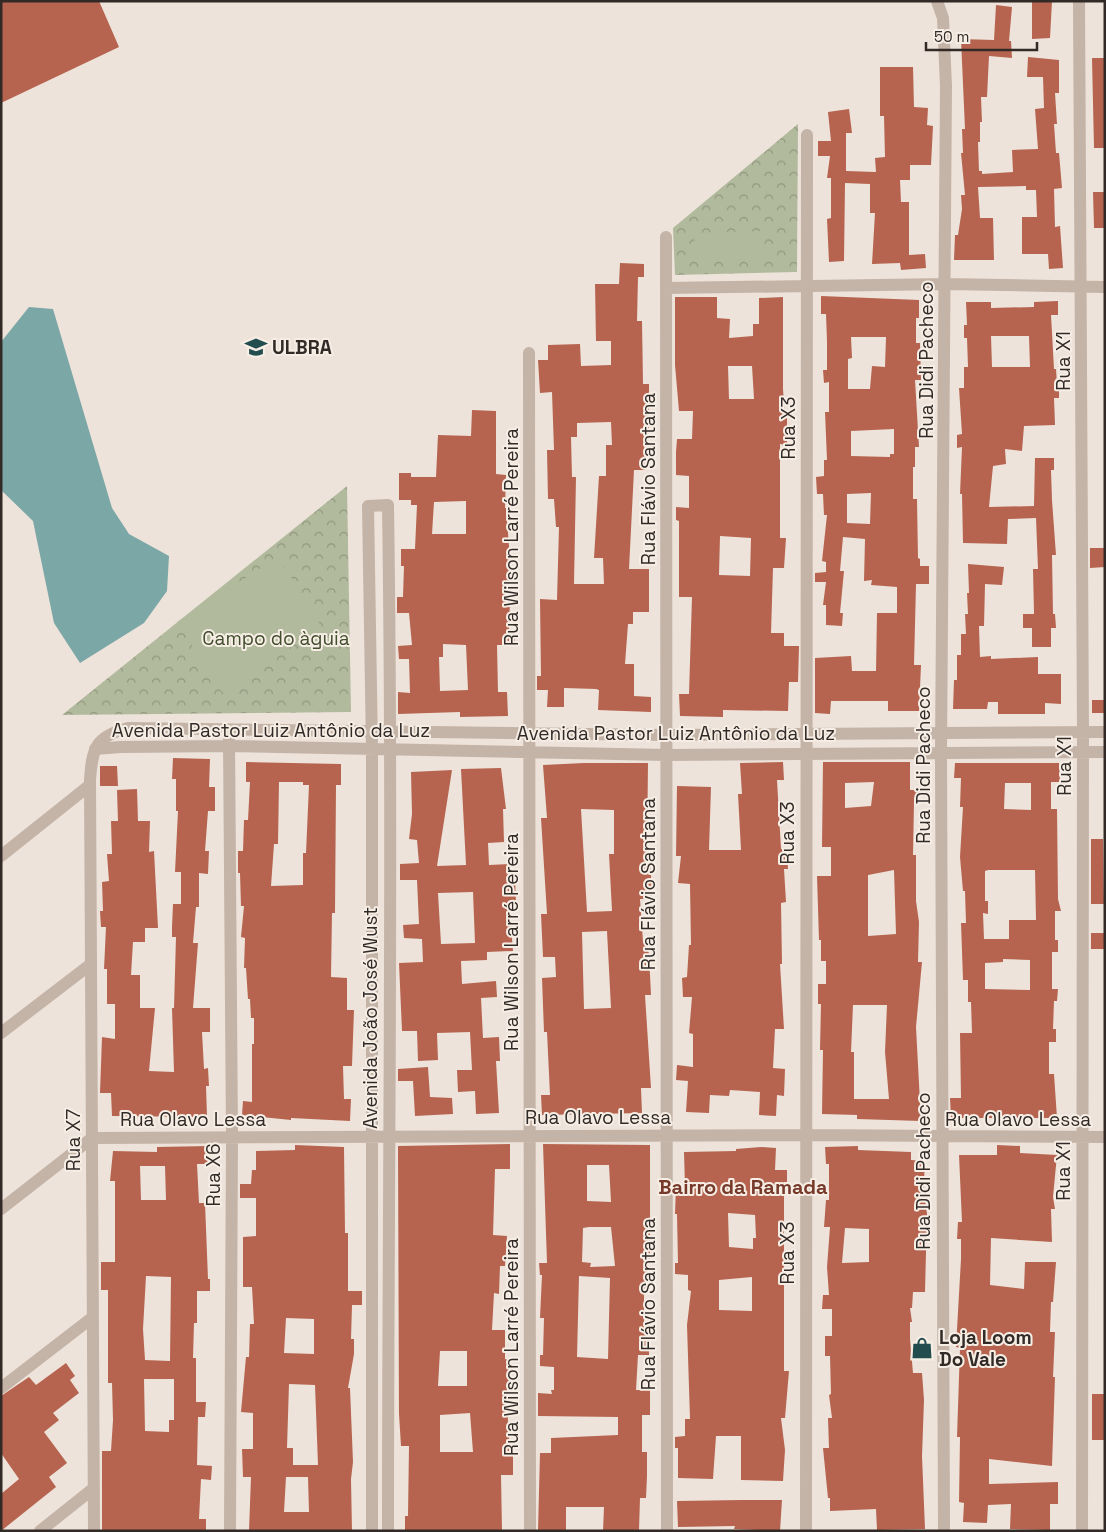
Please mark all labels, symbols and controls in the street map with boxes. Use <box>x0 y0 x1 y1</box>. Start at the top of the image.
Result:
scale bar <box>926 20 1037 52</box>
text: 50 m <box>934 27 969 46</box>
street label: Rua Didi Pacheco <box>914 281 939 439</box>
street label: Rua X1 <box>1051 331 1076 391</box>
school or university icon: ULBRA <box>243 334 269 360</box>
place label: ULBRA <box>272 335 332 360</box>
street label: Rua Flávio Santana <box>636 393 661 565</box>
street label: Rua X3 <box>776 396 801 460</box>
street label: Rua Wilson Larré Pereira <box>499 428 524 646</box>
park label: Campo do àguia <box>202 626 350 651</box>
street label: Rua Didi Pacheco <box>911 686 936 844</box>
street label: Avenida Pastor Luiz Antônio da Luz <box>112 718 430 743</box>
street label: Avenida Pastor Luiz Antônio da Luz <box>517 721 835 746</box>
street label: Rua X1 <box>1052 736 1077 796</box>
street label: Rua Flávio Santana <box>636 798 661 970</box>
street label: Rua X3 <box>775 801 800 865</box>
street label: Rua Wilson Larré Pereira <box>499 833 524 1051</box>
street label: Avenida João José Wust <box>358 907 383 1129</box>
street label: Rua Didi Pacheco <box>911 1092 936 1250</box>
street label: Rua Olavo Lessa <box>525 1105 671 1130</box>
street label: Rua Olavo Lessa <box>120 1107 266 1132</box>
street label: Rua Olavo Lessa <box>945 1107 1091 1132</box>
street label: Rua X7 <box>61 1109 86 1171</box>
street label: Rua X1 <box>1051 1141 1076 1201</box>
street label: Rua X6 <box>201 1143 226 1207</box>
district label: Bairro da Ramada <box>658 1174 828 1200</box>
street label: Rua Flávio Santana <box>636 1218 661 1390</box>
street label: Rua X3 <box>775 1221 800 1285</box>
street label: Rua Wilson Larré Pereira <box>499 1238 524 1456</box>
place label: Loja Loom Do Vale <box>939 1325 1032 1372</box>
shop icon: Loja Loom Do Vale <box>909 1335 935 1361</box>

